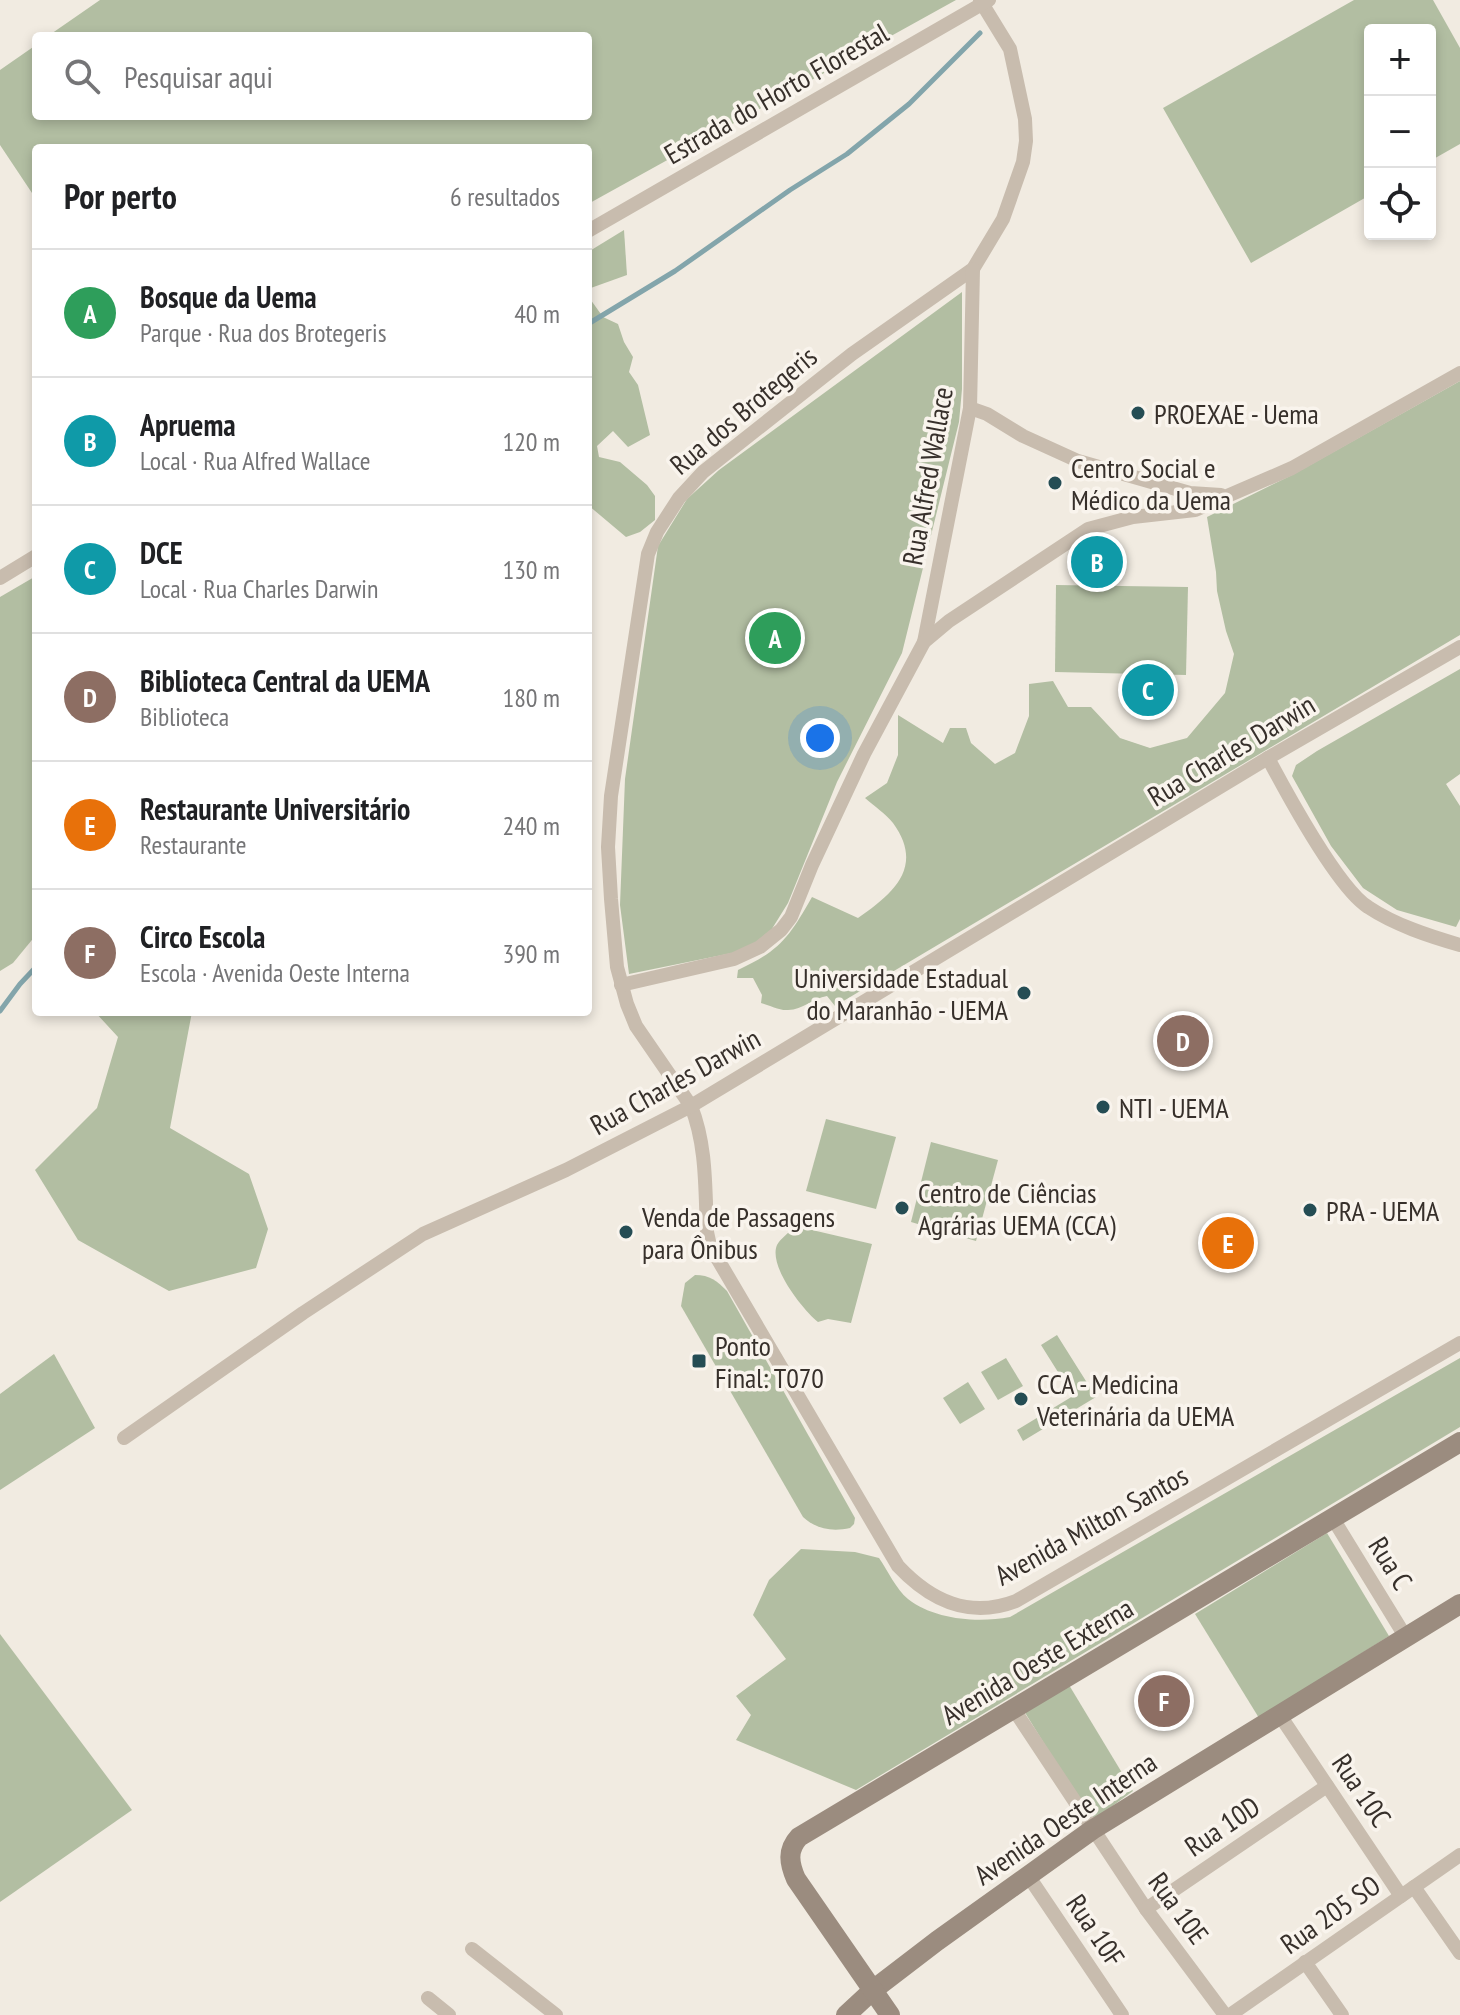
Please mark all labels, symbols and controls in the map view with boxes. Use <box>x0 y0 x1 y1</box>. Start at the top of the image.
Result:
street label: Estrada do Horto Florestal <box>657 14 895 172</box>
map controls <box>1364 24 1436 240</box>
button: + <box>1364 24 1436 96</box>
search box <box>32 32 592 120</box>
icon: search <box>60 54 104 98</box>
text: Pesquisar aqui <box>124 57 273 96</box>
button: − <box>1364 96 1436 168</box>
button: locate <box>1364 168 1436 240</box>
text: Por perto <box>64 174 177 218</box>
text: 6 resultados <box>450 180 560 213</box>
text: Bosque da Uema <box>140 277 317 316</box>
text: A <box>83 297 97 330</box>
text: 40 m <box>514 297 560 330</box>
text: Parque · Rua dos Brotegeris <box>140 316 386 349</box>
street label: Rua dos Brotegeris <box>662 338 824 482</box>
street label: Rua Alfred Wallace <box>893 384 961 568</box>
place label: PROEXAE - Uema <box>1154 395 1319 432</box>
marker: PROEXAE - Uema <box>1129 404 1147 422</box>
text: Apruema <box>140 405 236 444</box>
text: B <box>84 425 96 458</box>
text: 120 m <box>502 425 560 458</box>
text: Local · Rua Alfred Wallace <box>140 444 370 477</box>
place label: Centro Social e Médico da Uema <box>1071 449 1231 518</box>
marker: Centro Social e Médico da Uema <box>1046 474 1064 492</box>
pin: B <box>1071 532 1123 592</box>
text: DCE <box>140 533 183 572</box>
text: C <box>84 553 96 586</box>
text: 130 m <box>502 553 560 586</box>
text: Local · Rua Charles Darwin <box>140 572 378 605</box>
pin: A <box>749 608 801 668</box>
pin: C <box>1122 660 1174 720</box>
text: Biblioteca Central da UEMA <box>140 661 430 700</box>
text: D <box>83 681 97 714</box>
text: 180 m <box>502 681 560 714</box>
street label: Rua Charles Darwin <box>1141 687 1321 813</box>
text: Biblioteca <box>140 700 229 733</box>
your location <box>800 718 840 758</box>
text: Restaurante Universitário <box>140 789 410 828</box>
text: E <box>84 809 96 842</box>
text: 240 m <box>502 809 560 842</box>
text: Restaurante <box>140 828 246 861</box>
text: Circo Escola <box>140 917 265 956</box>
text: F <box>85 937 95 970</box>
text: 390 m <box>502 937 560 970</box>
text: Escola · Avenida Oeste Interna <box>140 956 410 989</box>
place label: Universidade Estadual do Maranhão - UEMA <box>794 959 1009 1028</box>
marker: Universidade Estadual do Maranhão - UEMA <box>1015 984 1033 1002</box>
pin: D <box>1157 1011 1209 1071</box>
street label: Rua Charles Darwin <box>584 1019 766 1143</box>
place label: NTI - UEMA <box>1119 1089 1229 1126</box>
marker: NTI - UEMA <box>1094 1098 1112 1116</box>
place label: Centro de Ciências Agrárias UEMA (CCA) <box>918 1174 1116 1243</box>
place label: PRA - UEMA <box>1326 1192 1440 1229</box>
place label: Venda de Passagens para Ônibus <box>641 1198 835 1267</box>
marker: Centro de Ciências Agrárias UEMA (CCA) <box>893 1199 911 1217</box>
marker: PRA - UEMA <box>1301 1201 1319 1219</box>
pin: E <box>1202 1213 1254 1273</box>
marker: Venda de Passagens para Ônibus <box>617 1223 635 1241</box>
place label: Ponto Final: T070 <box>715 1327 824 1396</box>
marker: Ponto Final: T070 <box>690 1352 708 1370</box>
place label: CCA - Medicina Veterinária da UEMA <box>1036 1365 1235 1434</box>
marker: CCA - Medicina Veterinária da UEMA <box>1012 1390 1030 1408</box>
street label: Avenida Milton Santos <box>988 1457 1194 1593</box>
street label: Rua C <box>1361 1530 1421 1597</box>
street label: Avenida Oeste Externa <box>934 1589 1140 1733</box>
pin: F <box>1138 1671 1190 1731</box>
street label: Avenida Oeste Interna <box>966 1743 1164 1893</box>
street label: Rua 10C <box>1324 1746 1400 1834</box>
street label: Rua 10D <box>1177 1788 1267 1864</box>
street label: Rua 10E <box>1141 1865 1217 1951</box>
street label: Rua 205 SO <box>1273 1866 1387 1962</box>
street label: Rua 10F <box>1058 1887 1134 1973</box>

